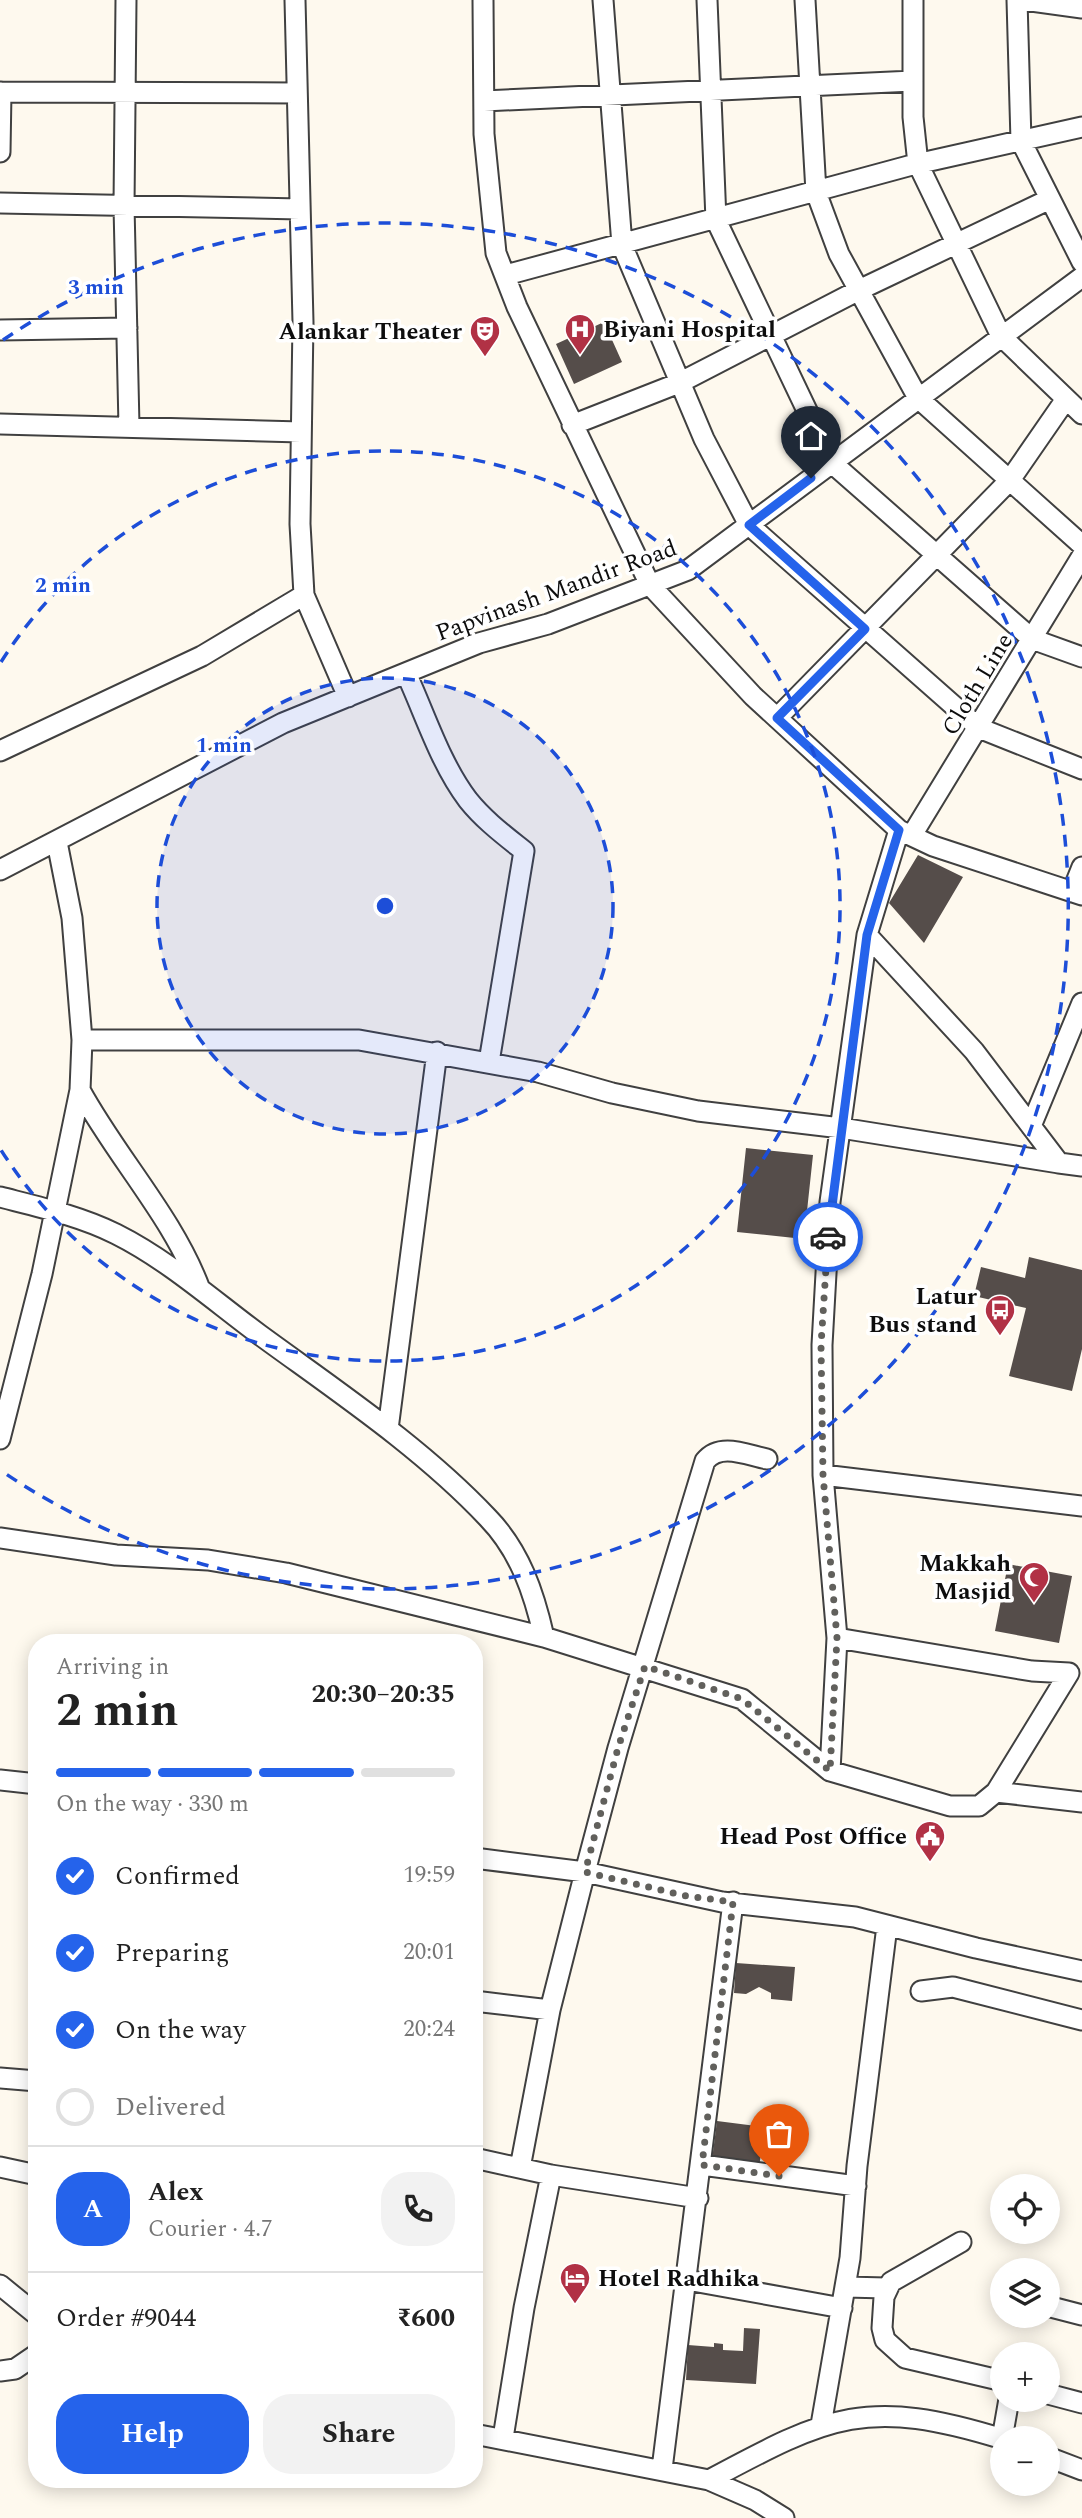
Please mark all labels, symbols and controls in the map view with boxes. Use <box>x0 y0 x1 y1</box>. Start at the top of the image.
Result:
text: 3 min <box>68 272 124 304</box>
hospital icon: Biyani Hospital <box>563 312 597 356</box>
place label: Biyani Hospital <box>603 312 776 348</box>
place label: Alankar Theater <box>278 314 463 350</box>
theatre icon: Alankar Theater <box>468 314 502 358</box>
pin <box>781 406 841 478</box>
icon: home <box>792 417 830 455</box>
street label: Papvinash Mandir Road <box>431 531 682 651</box>
text: 2 min <box>35 570 91 602</box>
street label: Cloth Line <box>933 626 1023 743</box>
text: 1 min <box>196 730 252 762</box>
centre of rings <box>373 894 397 918</box>
courier <box>793 1202 863 1272</box>
icon: car <box>809 1218 847 1256</box>
place label: Latur Bus stand <box>869 1279 978 1343</box>
bus stop icon: Latur Bus stand <box>983 1293 1017 1337</box>
place label: Makkah Masjid <box>919 1546 1011 1610</box>
mosque icon: Makkah Masjid <box>1017 1560 1051 1604</box>
text: Arriving in <box>56 1650 169 1685</box>
text: 20:30–20:35 <box>311 1674 455 1714</box>
text: 2 min <box>56 1676 178 1746</box>
text: On the way · 330 m <box>56 1787 249 1822</box>
place label: Head Post Office <box>720 1819 907 1855</box>
public building icon: Head Post Office <box>913 1819 947 1863</box>
text: Confirmed <box>115 1856 240 1896</box>
icon: check <box>56 1857 94 1895</box>
text: 19:59 <box>403 1858 455 1893</box>
text: Preparing <box>115 1933 229 1973</box>
icon: check <box>56 1934 94 1972</box>
text: 20:01 <box>403 1935 455 1970</box>
text: On the way <box>115 2010 246 2050</box>
icon: check <box>56 2011 94 2049</box>
text: 20:24 <box>403 2012 455 2047</box>
text: Delivered <box>115 2087 226 2127</box>
pin <box>749 2104 809 2176</box>
icon: bag <box>760 2115 798 2153</box>
text: Alex <box>148 2172 203 2212</box>
button: phone <box>381 2172 455 2246</box>
map controls <box>990 2174 1060 2496</box>
button: locate <box>990 2174 1060 2244</box>
text: A <box>83 2189 103 2229</box>
text: Courier · 4.7 <box>148 2212 273 2247</box>
button: layers <box>990 2258 1060 2328</box>
hotel icon: Hotel Radhika <box>558 2261 592 2305</box>
place label: Hotel Radhika <box>598 2261 760 2297</box>
text: Order #9044 <box>56 2298 196 2338</box>
text: ₹600 <box>397 2298 455 2338</box>
button: + <box>990 2342 1060 2412</box>
button: Help <box>56 2394 249 2474</box>
button: Share <box>263 2394 455 2474</box>
button: − <box>990 2426 1060 2496</box>

